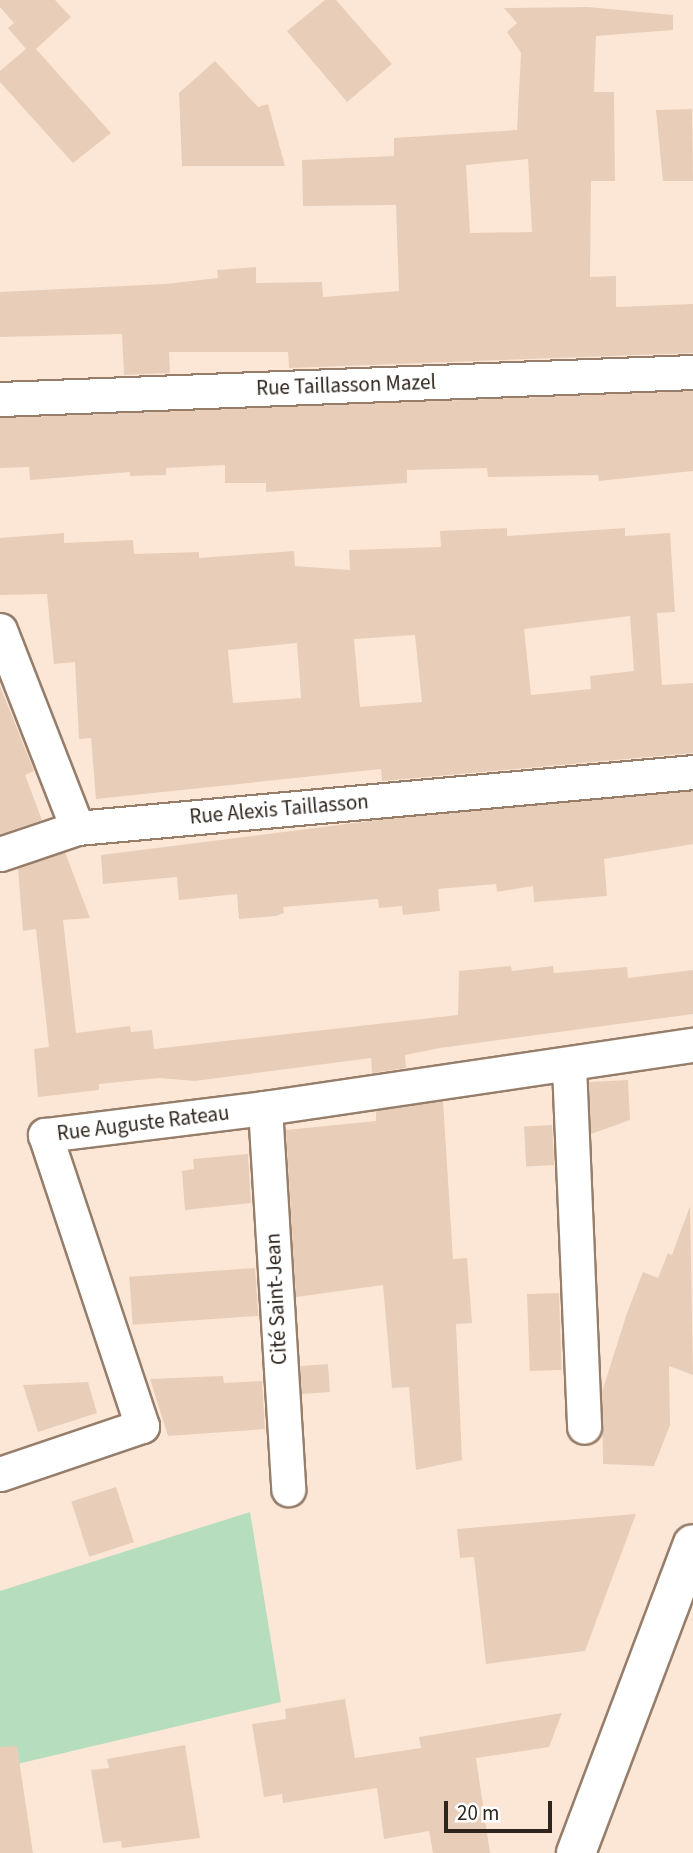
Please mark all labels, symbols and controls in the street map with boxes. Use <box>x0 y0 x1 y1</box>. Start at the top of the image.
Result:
street label: Rue Taillasson Mazel <box>256 369 436 401</box>
street label: Rue Alexis Taillasson <box>188 789 370 829</box>
street label: Rue Auguste Rateau <box>55 1100 231 1146</box>
street label: Cité Saint-Jean <box>260 1232 292 1366</box>
scale bar <box>448 1786 556 1830</box>
text: 20 m <box>457 1798 499 1828</box>

